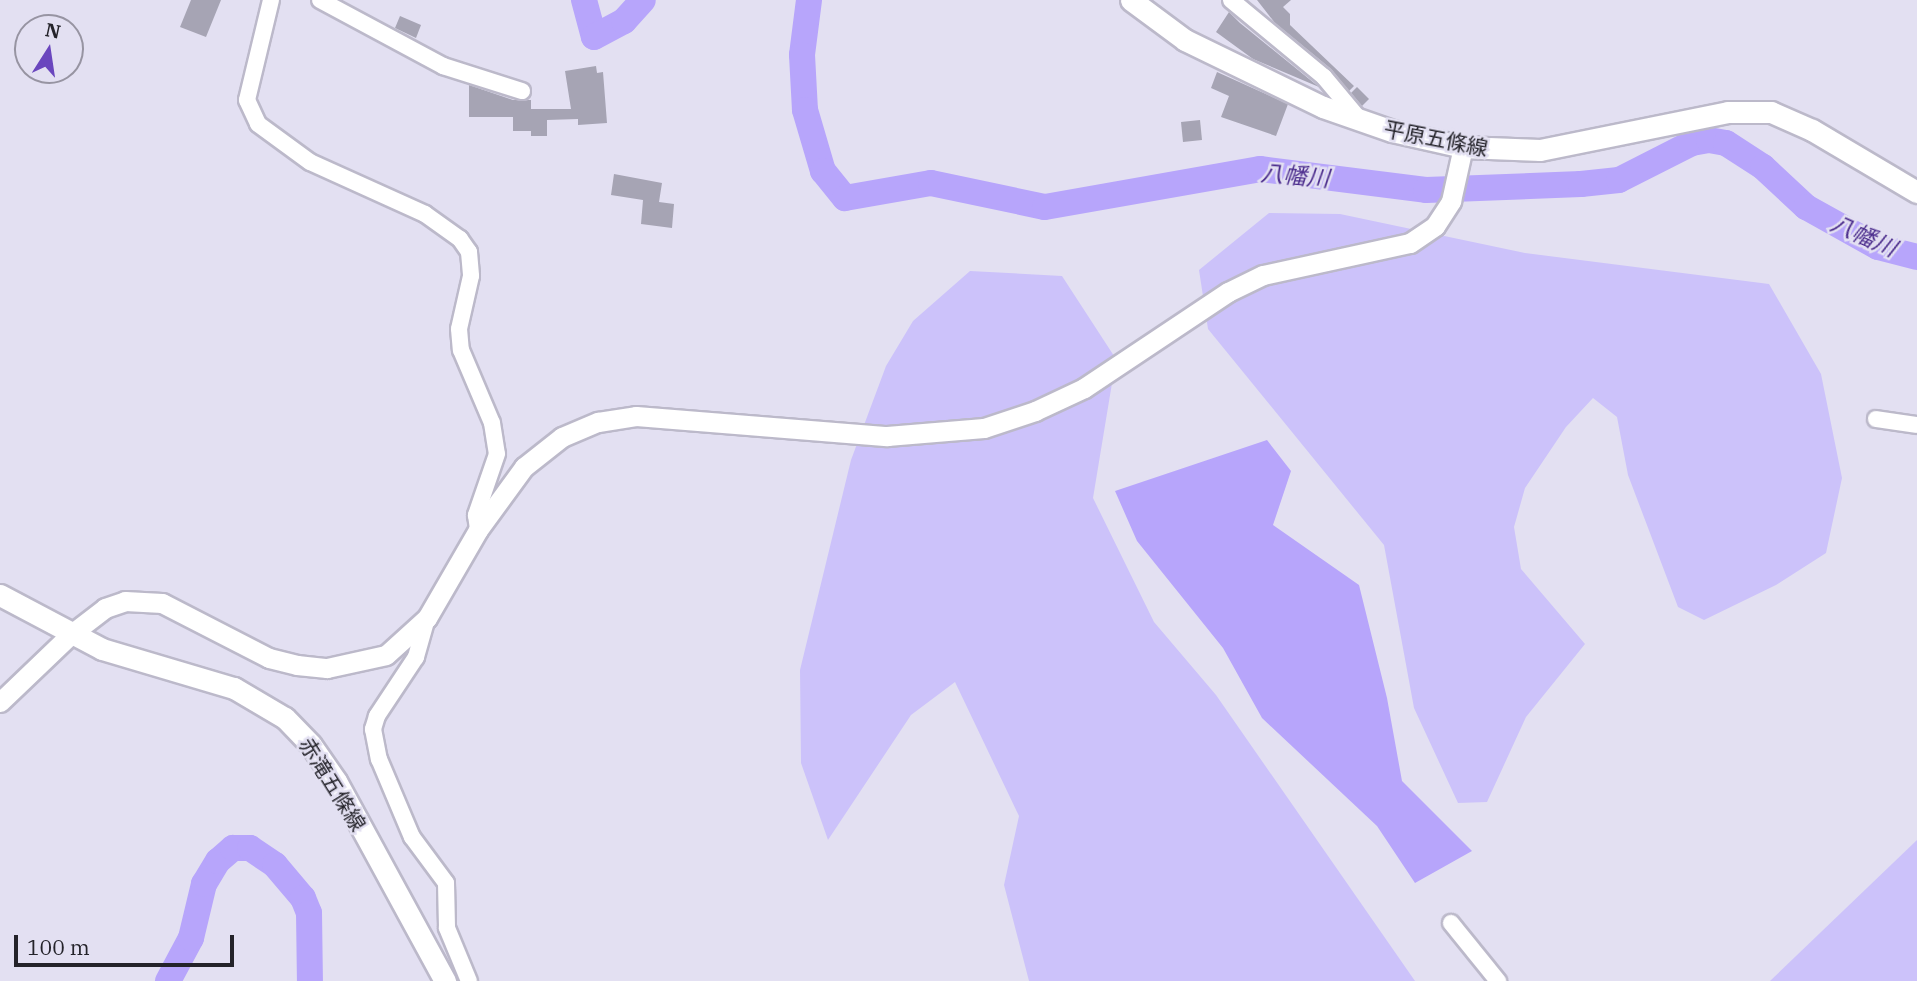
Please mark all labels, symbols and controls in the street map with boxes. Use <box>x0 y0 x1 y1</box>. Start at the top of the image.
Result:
north arrow <box>14 14 84 84</box>
text: N <box>43 17 63 44</box>
street label: 平原五條線 <box>1382 116 1490 160</box>
water label: 八幡川 <box>1259 158 1331 192</box>
water label: 八幡川 <box>1827 208 1901 262</box>
street label: 赤滝五條線 <box>294 733 372 835</box>
scale bar <box>18 922 238 966</box>
text: 100 m <box>27 933 90 961</box>

